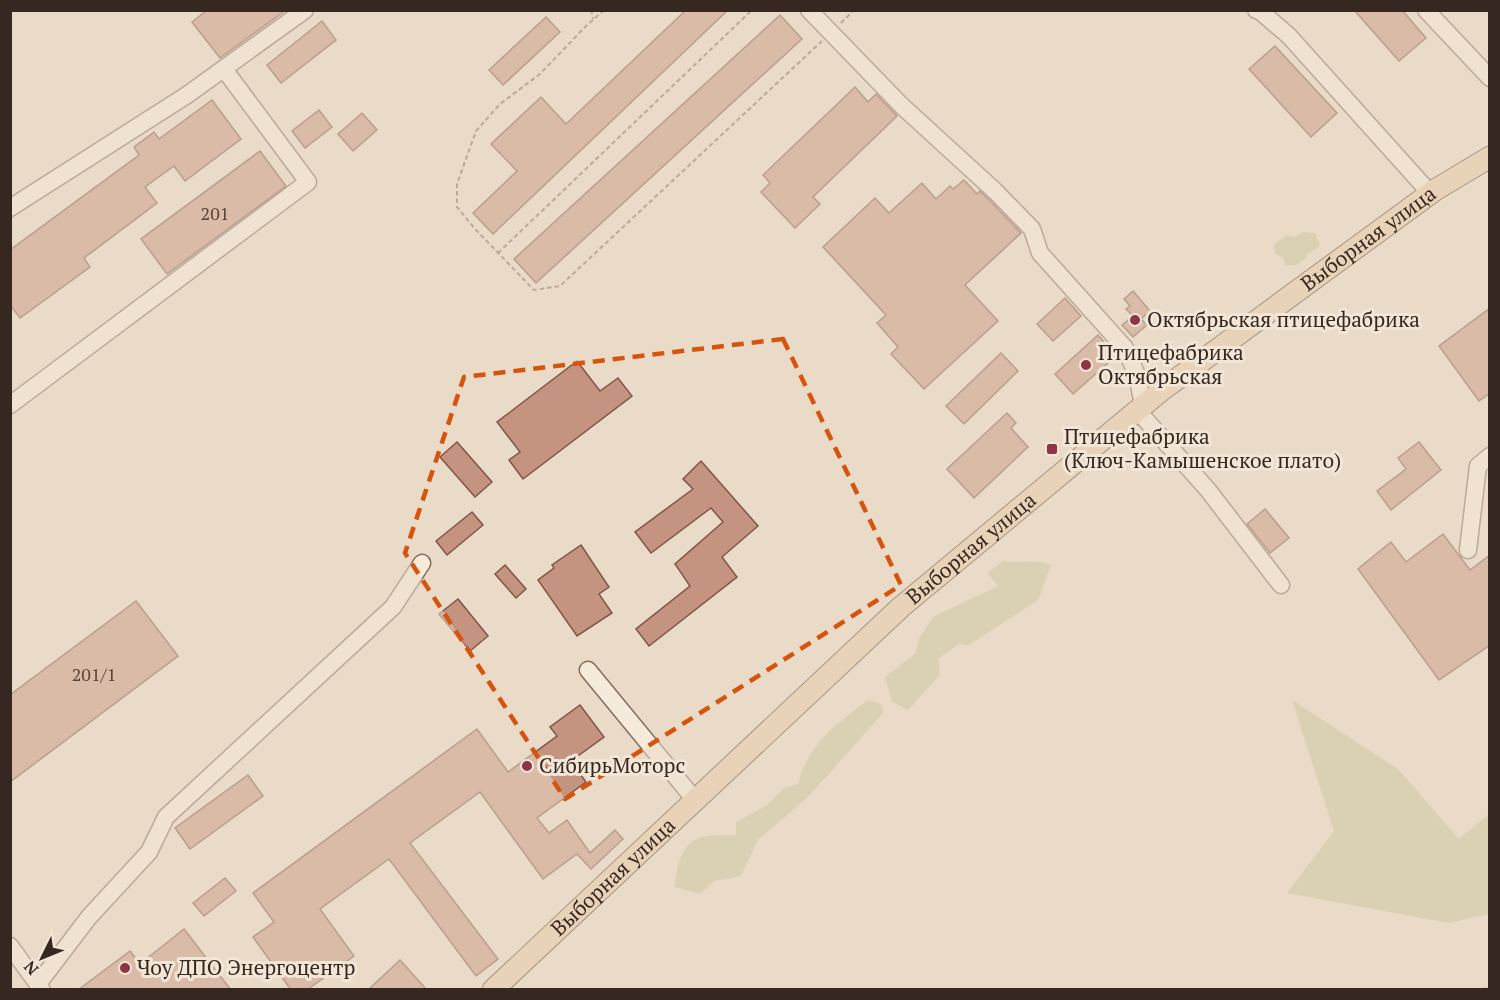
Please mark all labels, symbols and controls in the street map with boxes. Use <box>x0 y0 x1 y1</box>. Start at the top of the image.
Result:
street label: Выборная улица <box>1295 179 1441 297</box>
house number: 201 <box>201 201 229 225</box>
place label: Октябрьская птицефабрика <box>1147 305 1420 333</box>
marker: Октябрьская птицефабрика <box>1128 313 1142 327</box>
place label: Птицефабрика Октябрьская <box>1098 338 1244 390</box>
marker: Птицефабрика Октябрьская <box>1079 358 1093 372</box>
place label: Птицефабрика (Ключ-Камышенское плато) <box>1064 422 1341 474</box>
marker: Птицефабрика (Ключ-Камышенское плато) <box>1045 442 1059 456</box>
street label: Выборная улица <box>900 485 1042 610</box>
house number: 201/1 <box>72 662 116 686</box>
place label: СибирьМоторс <box>539 751 685 779</box>
marker: СибирьМоторс <box>520 759 534 773</box>
street label: Выборная улица <box>544 811 681 942</box>
north arrow <box>12 928 72 988</box>
place label: Чоу ДПО Энергоцентр <box>137 953 355 981</box>
text: N <box>19 956 43 980</box>
marker: Чоу ДПО Энергоцентр <box>118 961 132 975</box>

